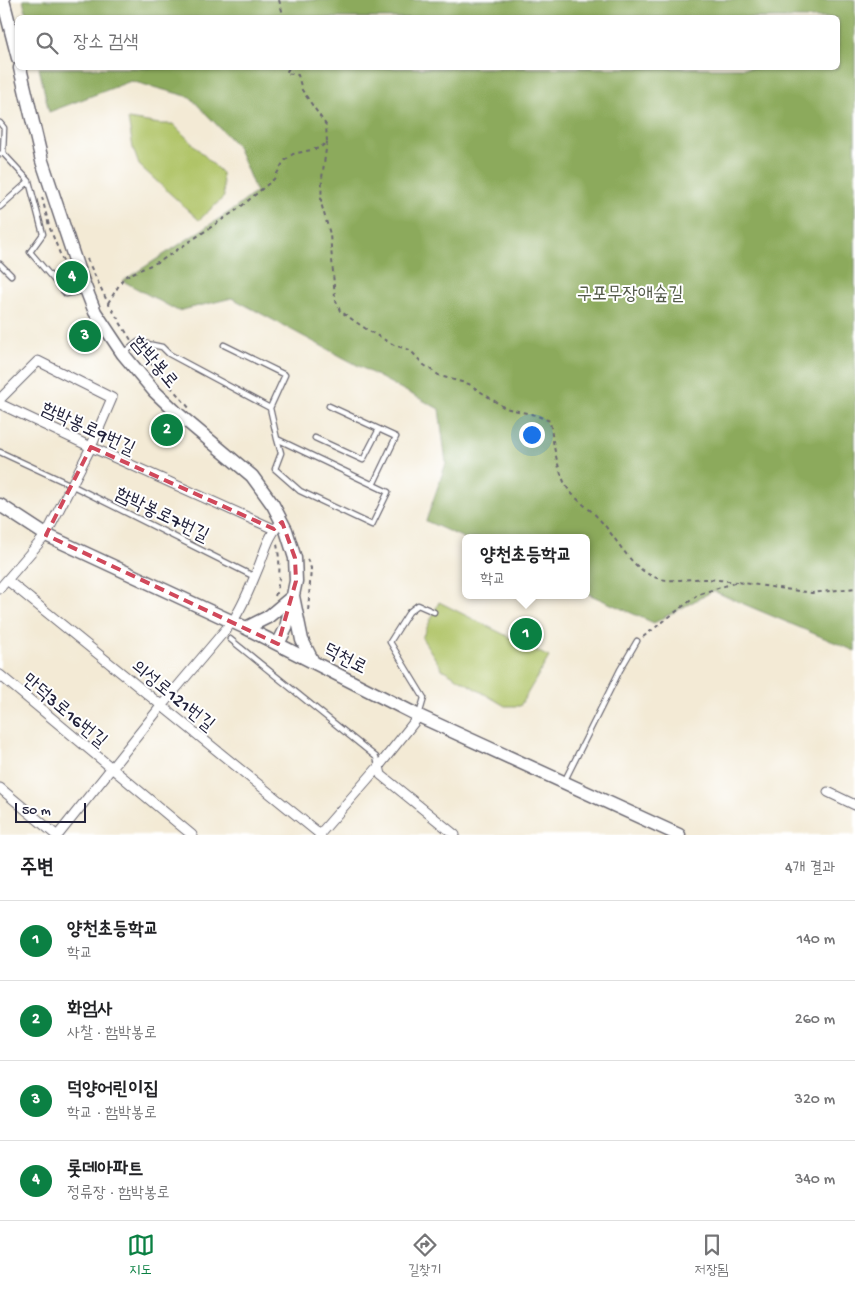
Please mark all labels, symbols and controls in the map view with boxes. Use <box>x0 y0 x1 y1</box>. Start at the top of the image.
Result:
search box <box>15 15 840 70</box>
icon: search <box>33 29 61 57</box>
text: 장소 검색 <box>73 32 139 55</box>
pin: 4 <box>56 258 88 296</box>
park label: 구포무장애숲길 <box>576 284 684 307</box>
pin: 3 <box>69 317 101 355</box>
street label: 함박봉로 <box>125 332 182 394</box>
street label: 함박봉로9번길 <box>37 398 138 462</box>
pin: 2 <box>151 411 183 449</box>
your location <box>519 422 545 448</box>
street label: 함박봉로7번길 <box>111 484 212 549</box>
popup <box>462 534 590 599</box>
text: 양천초등학교 <box>480 545 572 568</box>
text: 학교 <box>480 571 506 590</box>
pin: 1 <box>510 615 542 653</box>
street label: 덕천로 <box>319 639 370 681</box>
street label: 의성로121번길 <box>125 656 218 737</box>
street label: 만덕3로16번길 <box>17 670 111 754</box>
scale bar <box>15 800 86 823</box>
text: 50 m <box>22 803 51 820</box>
text: 주변 <box>20 857 54 882</box>
text: 4개 결과 <box>785 860 835 879</box>
text: 양천초등학교 <box>67 919 159 942</box>
text: 1 <box>33 931 39 950</box>
text: 140 m <box>797 931 835 950</box>
text: 학교 <box>67 945 93 964</box>
text: 화엄사 <box>67 999 113 1022</box>
text: 2 <box>32 1011 40 1030</box>
text: 260 m <box>795 1011 835 1030</box>
text: 사찰 · 함박봉로 <box>67 1025 157 1044</box>
text: 덕양어린이집 <box>67 1079 159 1102</box>
text: 3 <box>32 1091 40 1110</box>
text: 320 m <box>795 1091 835 1110</box>
text: 학교 · 함박봉로 <box>67 1105 157 1124</box>
text: 롯데아파트 <box>67 1159 143 1182</box>
text: 4 <box>32 1171 40 1190</box>
text: 340 m <box>795 1171 835 1190</box>
text: 정류장 · 함박봉로 <box>67 1185 170 1204</box>
tab: 지도 <box>127 1231 155 1280</box>
tab: 길찾기 <box>408 1231 441 1280</box>
tab: 저장됨 <box>695 1231 728 1280</box>

